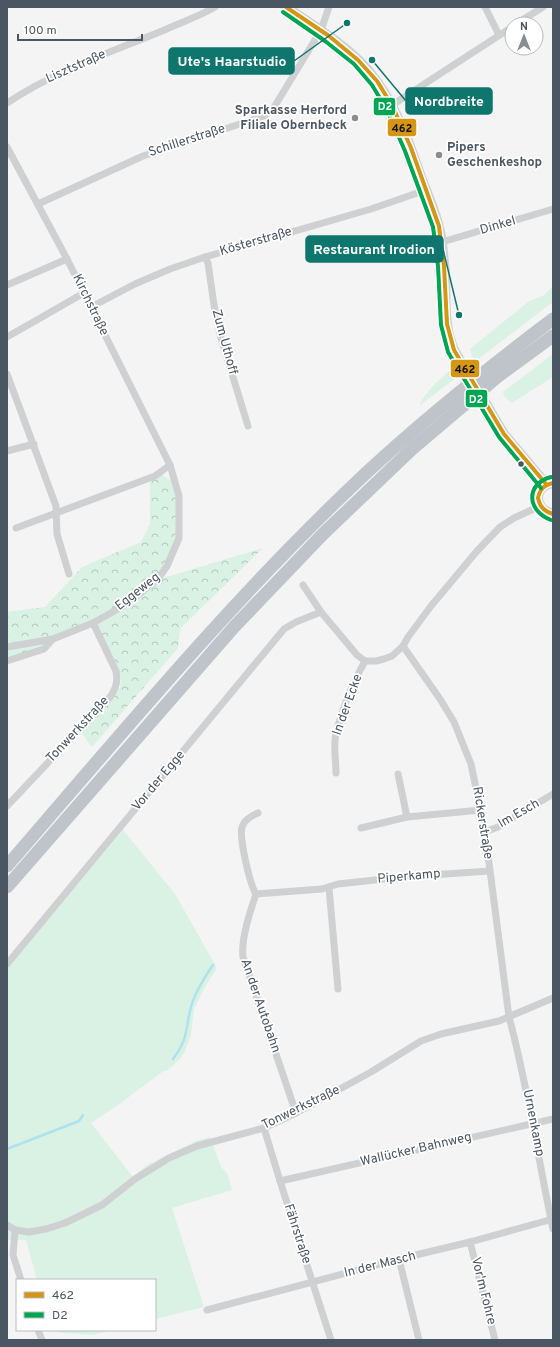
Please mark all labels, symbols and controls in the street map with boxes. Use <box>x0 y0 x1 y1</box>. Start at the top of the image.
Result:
scale bar <box>18 16 142 42</box>
north arrow <box>504 16 544 56</box>
text: N <box>520 20 528 34</box>
text: 100 m <box>24 23 57 39</box>
street label: Lisztstraße <box>43 47 109 87</box>
callout: Ute's Haarstudio <box>169 48 294 74</box>
text: Ute's Haarstudio <box>177 54 287 71</box>
callout: Nordbreite <box>406 88 492 114</box>
text: Nordbreite <box>414 94 484 111</box>
line badge: D2 <box>373 97 396 116</box>
text: D2 <box>378 100 392 114</box>
place label: Sparkasse Herford Filiale Obernbeck <box>235 103 347 134</box>
marker: Sparkasse Herford Filiale Obernbeck <box>350 113 360 123</box>
line badge: 462 <box>387 118 417 137</box>
street label: Schillerstraße <box>147 121 227 161</box>
text: 462 <box>392 122 412 136</box>
place label: Pipers Geschenkeshop <box>447 140 542 171</box>
marker: Pipers Geschenkeshop <box>434 150 444 160</box>
street label: Dinkel <box>478 213 518 239</box>
street label: Kösterstraße <box>218 224 294 260</box>
callout: Restaurant Irodion <box>306 236 443 262</box>
text: Restaurant Irodion <box>313 242 435 259</box>
street label: Kirchstraße <box>68 272 112 338</box>
street label: Zum Uthoff <box>208 308 240 377</box>
line badge: 462 <box>450 359 480 378</box>
text: 462 <box>455 363 475 377</box>
line badge: D2 <box>465 389 488 408</box>
text: D2 <box>469 393 483 407</box>
unlabelled marker <box>516 459 526 469</box>
street label: Eggeweg <box>112 570 164 614</box>
street label: In der Ecke <box>330 672 366 738</box>
street label: Tonwerkstraße <box>43 694 113 766</box>
street label: Vor der Egge <box>129 748 189 814</box>
street label: Rickerstraße <box>468 786 496 860</box>
street label: Im Esch <box>495 796 543 832</box>
street label: Piperkamp <box>377 866 441 888</box>
street label: An der Autobahn <box>236 957 284 1055</box>
street label: Tonwerkstraße <box>259 1082 343 1134</box>
street label: Urnenkamp <box>519 1088 547 1158</box>
street label: Wallücker Bahnweg <box>359 1129 473 1171</box>
street label: Fährstraße <box>280 1202 314 1266</box>
street label: In der Masch <box>343 1248 417 1282</box>
street label: Vor'm Fohre <box>467 1256 499 1326</box>
legend <box>16 1279 156 1331</box>
text: 462 <box>52 1288 74 1304</box>
text: D2 <box>52 1308 68 1324</box>

